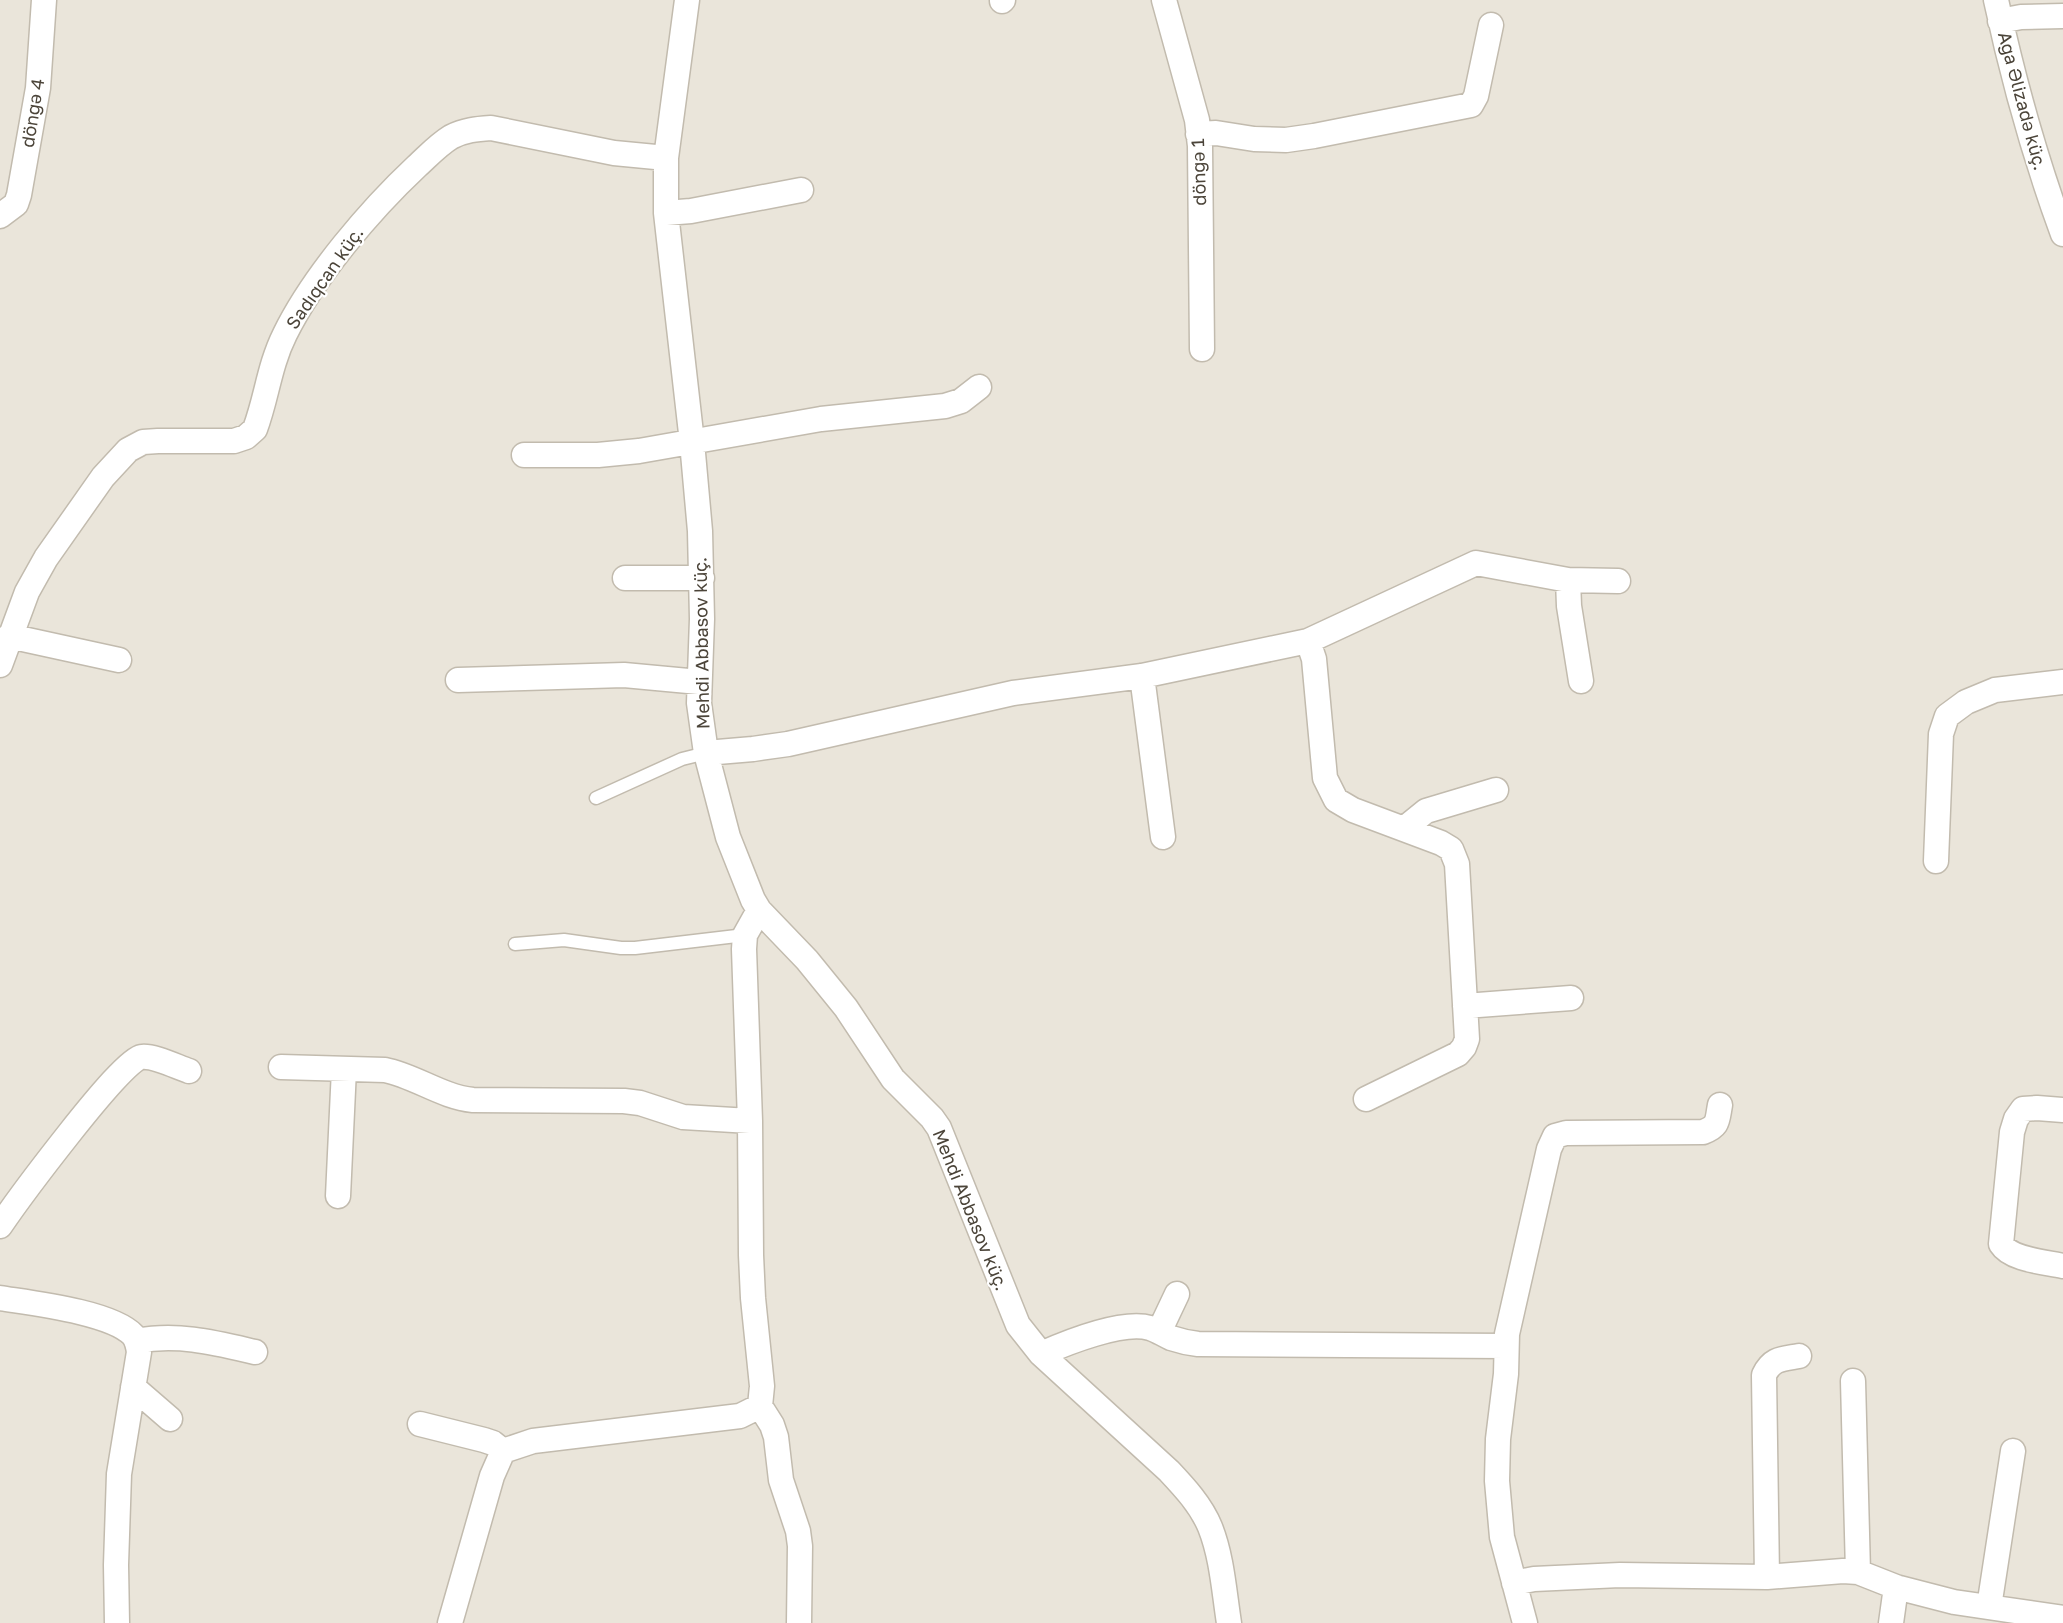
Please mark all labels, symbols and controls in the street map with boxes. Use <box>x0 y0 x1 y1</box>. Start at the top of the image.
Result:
street label: Ağa Əlizadə küç. <box>1994 29 2052 172</box>
street label: döngə 4 <box>16 77 48 149</box>
street label: döngə 1 <box>1186 138 1210 206</box>
street label: Sadıqcan küç. <box>281 222 368 333</box>
street label: Mehdi Abbasov küç. <box>688 557 714 729</box>
street label: Mehdi Abbasov küç. <box>928 1126 1013 1294</box>

